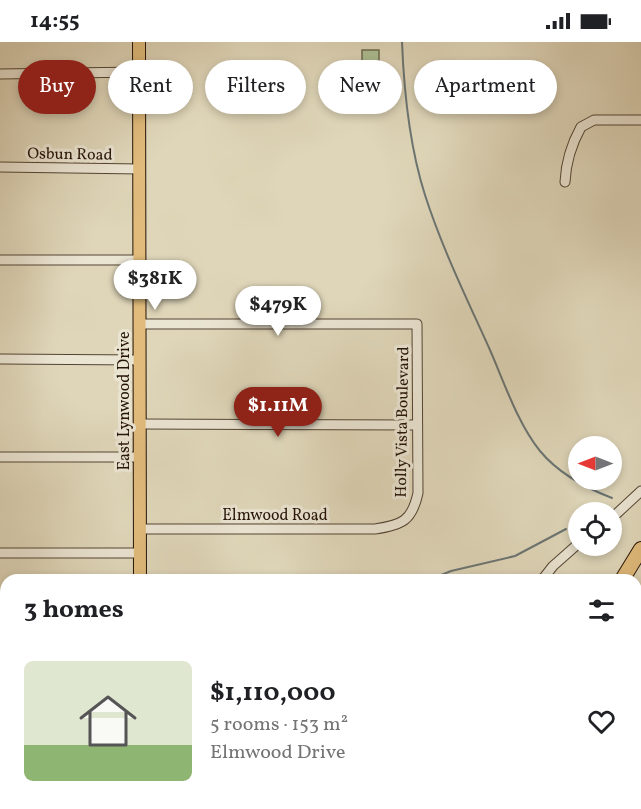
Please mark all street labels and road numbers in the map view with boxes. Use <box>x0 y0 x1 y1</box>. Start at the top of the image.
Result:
street label: Osbun Road <box>27 143 113 167</box>
street label: East Lynwood Drive <box>114 331 136 471</box>
street label: Holly Vista Boulevard <box>391 346 415 498</box>
street label: Elmwood Road <box>222 505 328 527</box>

